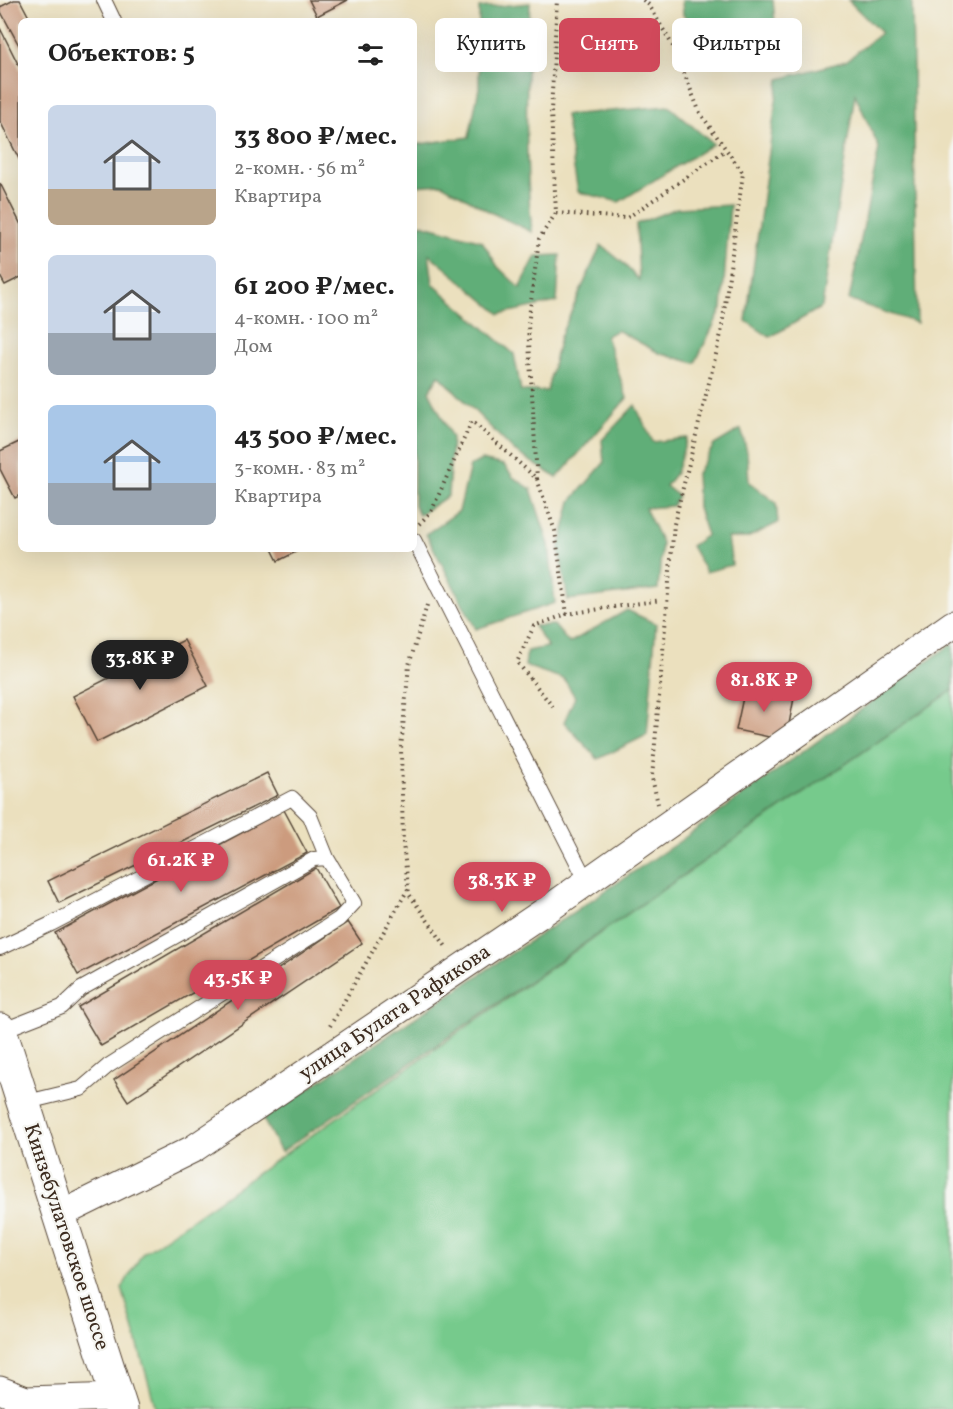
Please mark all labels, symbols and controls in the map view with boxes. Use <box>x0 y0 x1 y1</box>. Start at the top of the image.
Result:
chip: Купить <box>435 18 547 72</box>
chip: Снять <box>559 18 660 72</box>
chip: Фильтры <box>672 18 802 72</box>
text: Объектов: 5 <box>48 36 195 72</box>
icon: filters <box>354 38 387 71</box>
text: 33 800 ₽/мес. <box>234 119 397 155</box>
icon: home <box>96 129 168 201</box>
text: 2-комн. · 56 m² <box>234 155 365 183</box>
text: Квартира <box>234 183 322 211</box>
text: 61 200 ₽/мес. <box>234 269 395 305</box>
icon: home <box>96 279 168 351</box>
text: 4-комн. · 100 m² <box>234 305 378 333</box>
text: Дом <box>234 333 273 361</box>
text: 43 500 ₽/мес. <box>234 419 397 455</box>
icon: home <box>96 429 168 501</box>
text: 3-комн. · 83 m² <box>234 455 365 483</box>
text: Квартира <box>234 483 322 511</box>
pin: 33.8K ₽ <box>85 640 195 691</box>
text: 33.8K ₽ <box>105 645 175 673</box>
pin: 81.8K ₽ <box>709 662 819 713</box>
text: 81.8K ₽ <box>730 667 798 695</box>
pin: 61.2K ₽ <box>126 842 236 893</box>
text: 61.2K ₽ <box>147 847 215 875</box>
pin: 38.3K ₽ <box>447 862 557 913</box>
text: 38.3K ₽ <box>468 867 536 895</box>
street label: улица Булата Рафикова <box>293 938 497 1088</box>
pin: 43.5K ₽ <box>183 960 293 1011</box>
text: 43.5K ₽ <box>204 965 272 993</box>
street label: Кинзебулатовское шоссе <box>16 1120 116 1354</box>

